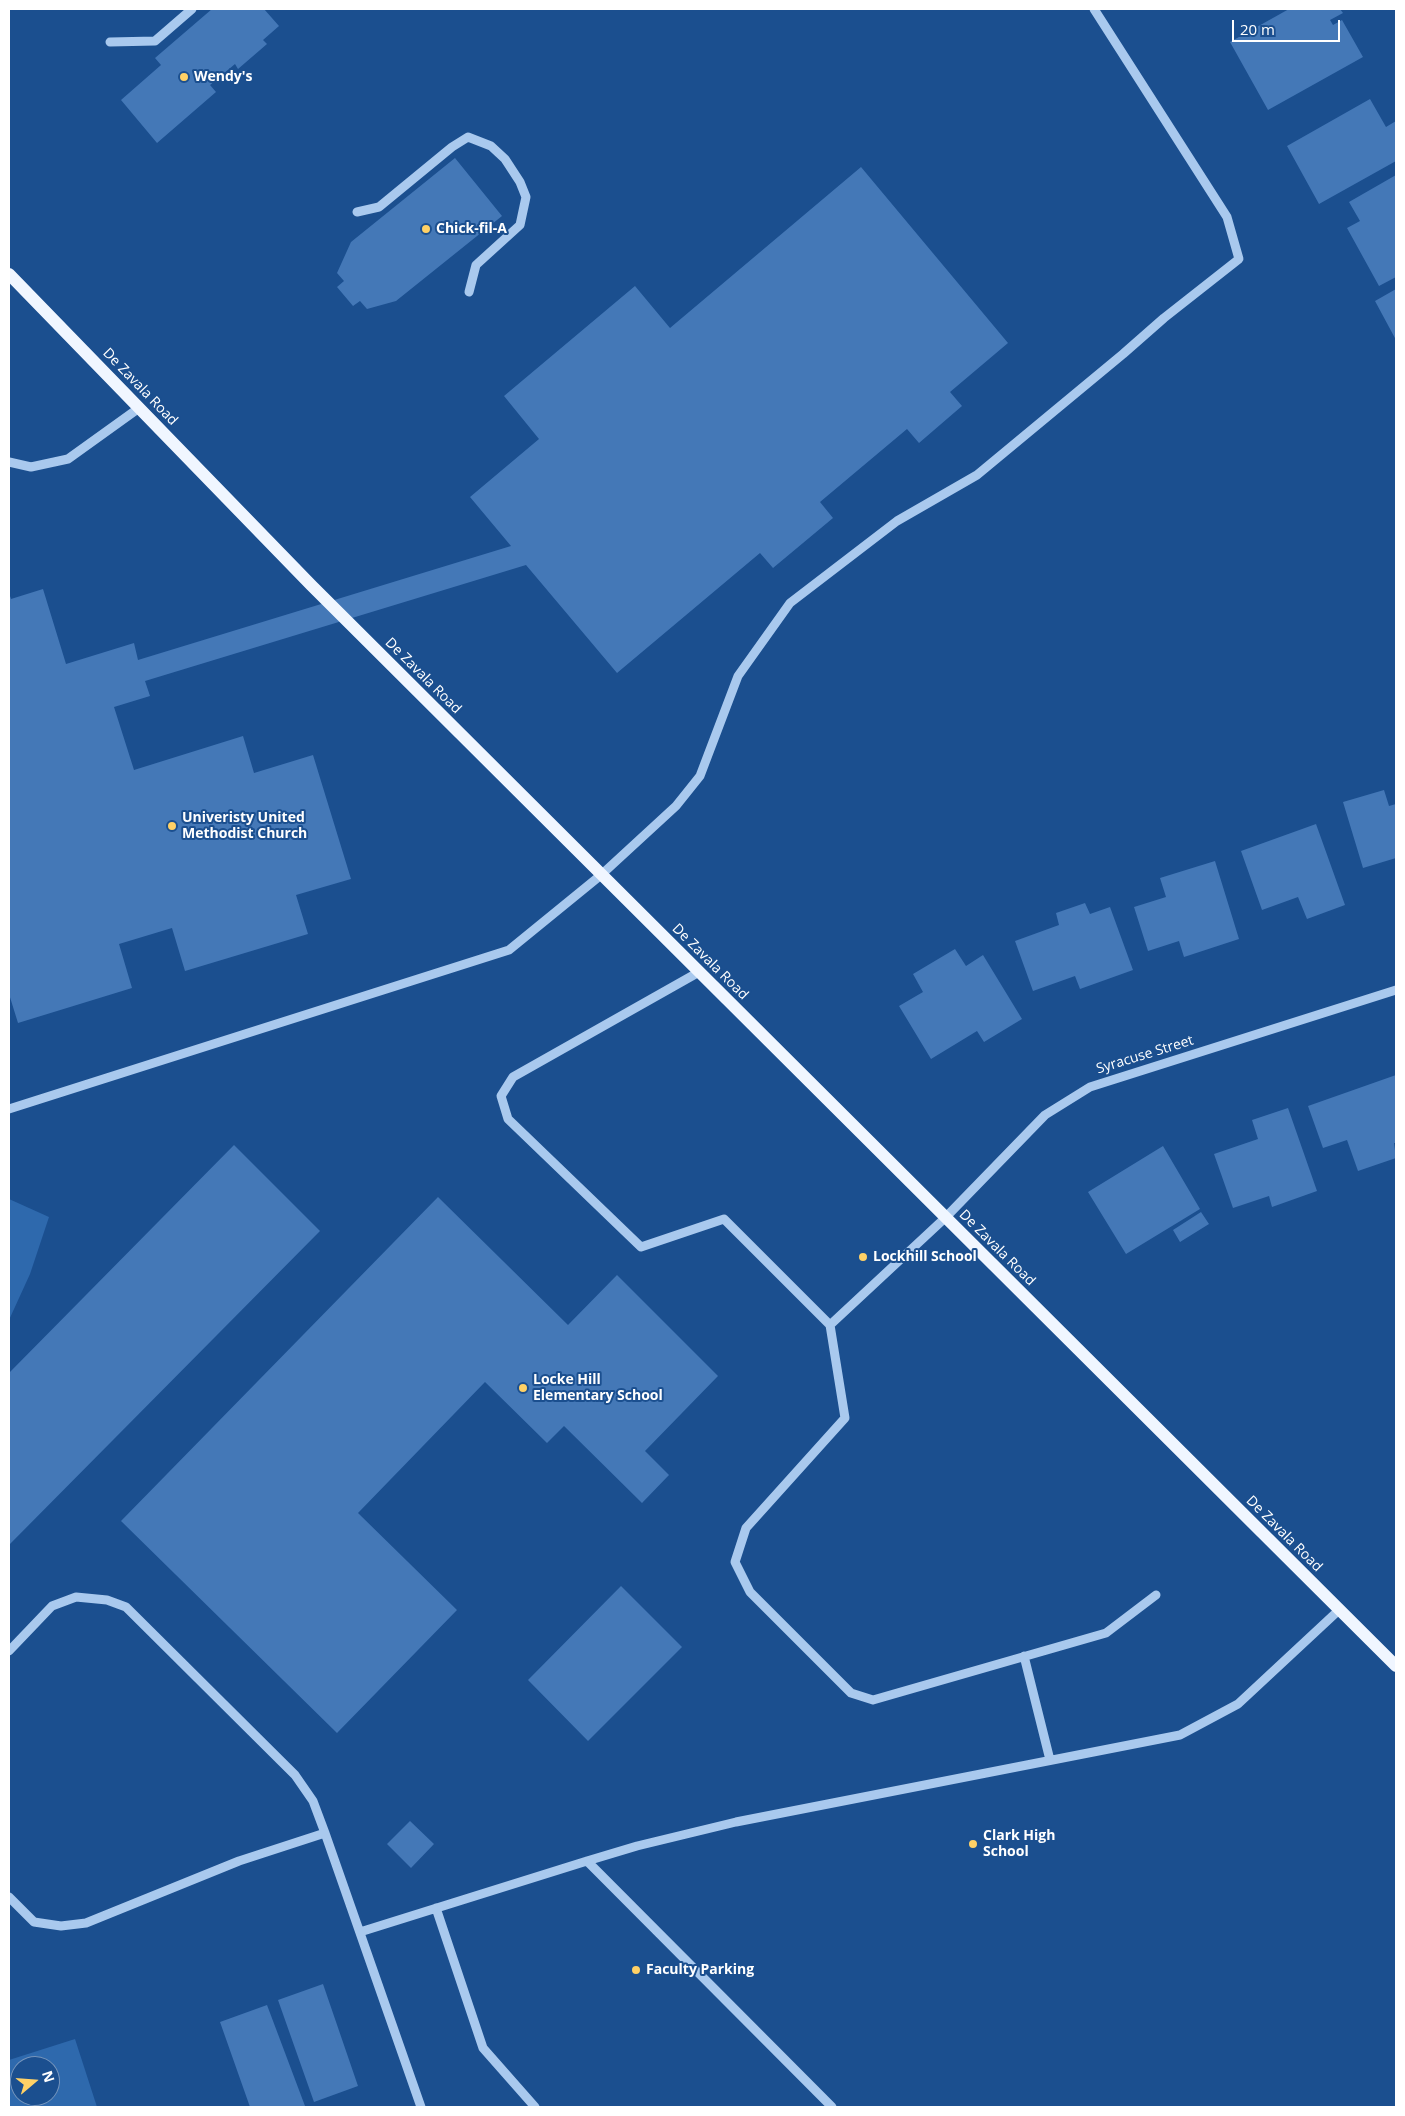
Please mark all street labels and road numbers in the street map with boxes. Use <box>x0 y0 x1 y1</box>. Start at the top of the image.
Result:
street label: De Zavala Road <box>99 345 181 429</box>
street label: De Zavala Road <box>382 635 464 717</box>
street label: De Zavala Road <box>669 921 751 1003</box>
street label: Syracuse Street <box>1094 1032 1196 1078</box>
street label: De Zavala Road <box>956 1207 1038 1289</box>
street label: De Zavala Road <box>1243 1493 1325 1575</box>

